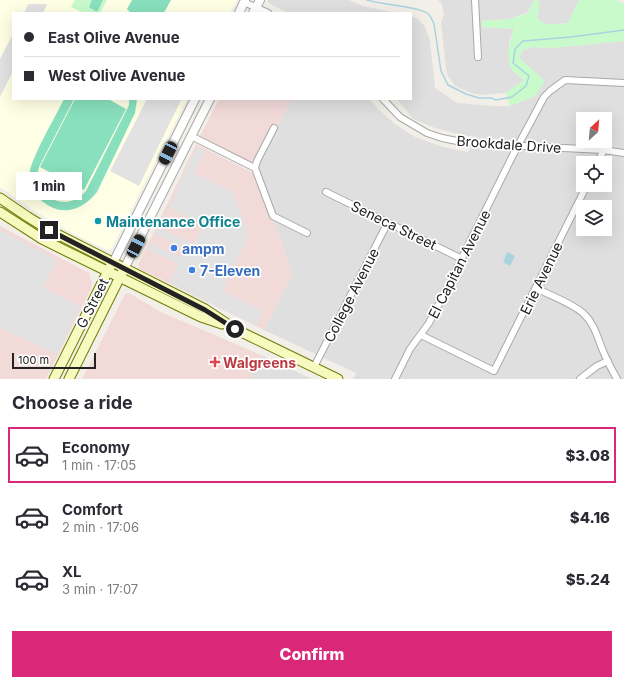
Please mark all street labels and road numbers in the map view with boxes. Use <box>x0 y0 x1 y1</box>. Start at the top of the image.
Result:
street label: Brookdale Drive <box>456 132 562 156</box>
street label: Seneca Street <box>348 197 440 253</box>
street label: El Capitan Avenue <box>424 207 494 321</box>
street label: Erie Avenue <box>516 239 566 317</box>
street label: College Avenue <box>320 245 382 345</box>
street label: G Street <box>72 275 112 331</box>

